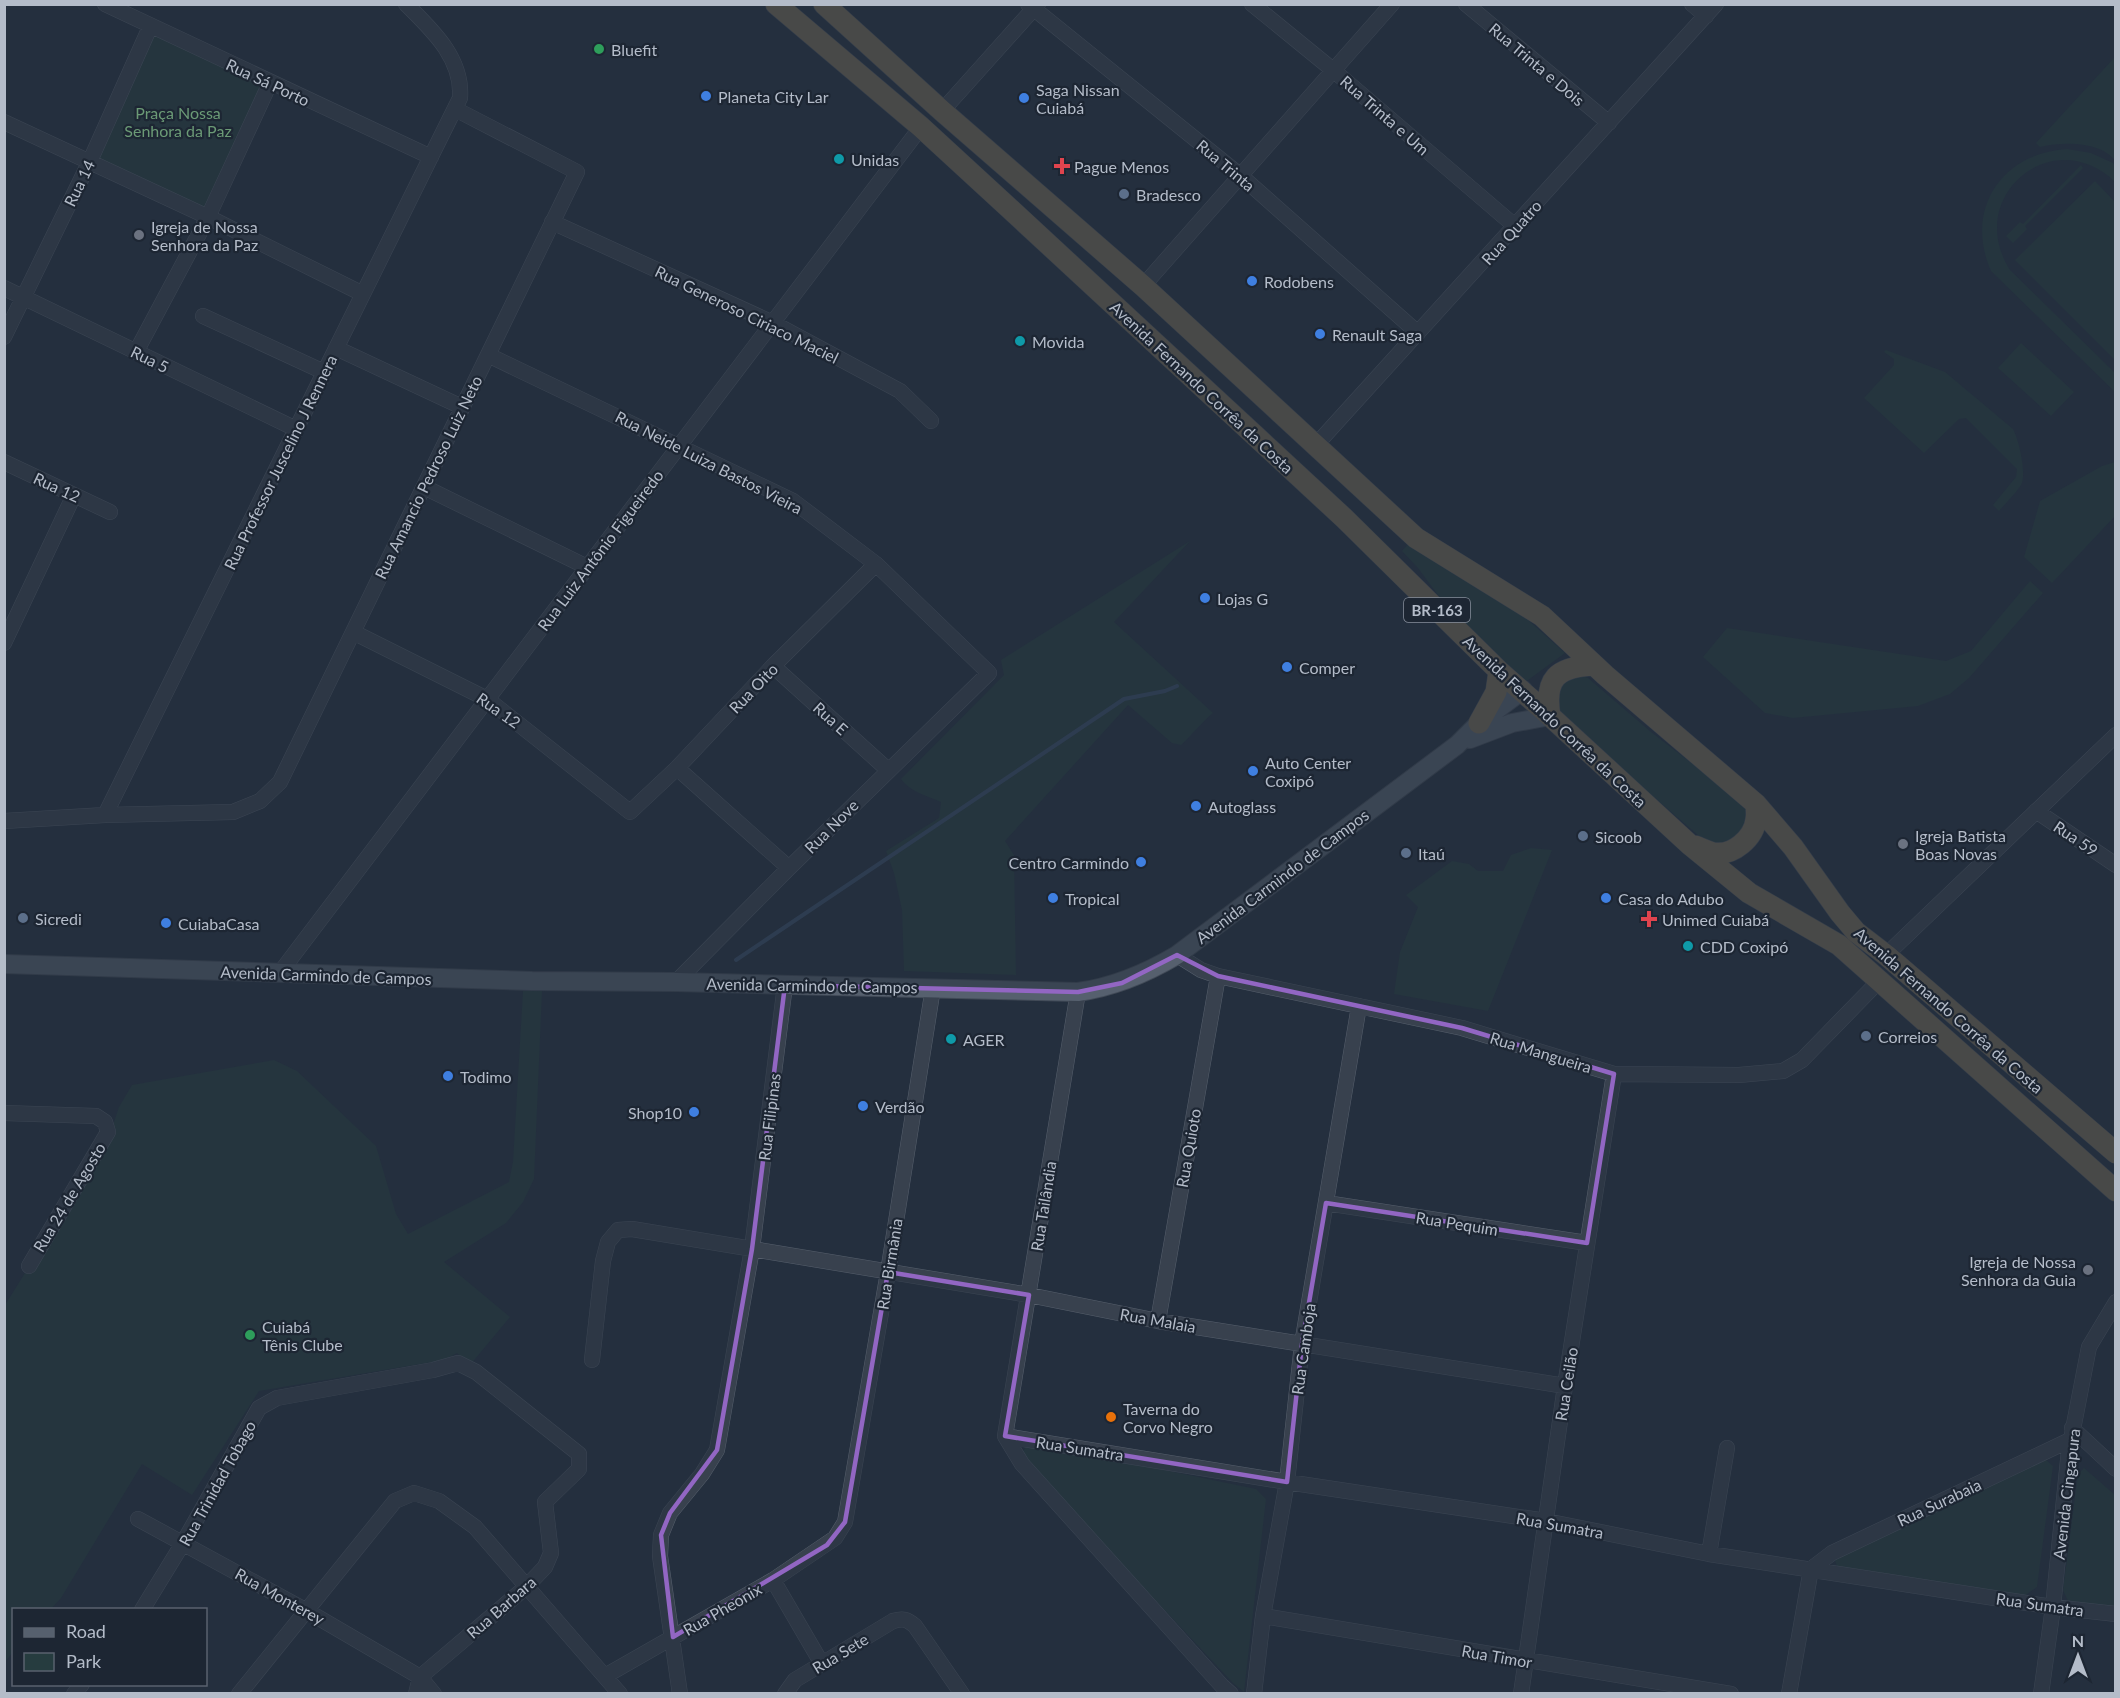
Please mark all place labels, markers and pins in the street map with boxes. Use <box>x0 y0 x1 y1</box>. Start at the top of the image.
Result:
place label: Bluefit <box>611 40 657 59</box>
marker: Bluefit <box>592 42 606 56</box>
place label: Saga Nissan Cuiabá <box>1036 80 1120 117</box>
place label: Planeta City Lar <box>718 87 829 106</box>
marker: Planeta City Lar <box>699 89 713 103</box>
marker: Saga Nissan Cuiabá <box>1017 91 1031 105</box>
place label: Unidas <box>851 150 899 169</box>
marker: Unidas <box>832 152 846 166</box>
place label: Pague Menos <box>1074 157 1169 176</box>
marker: Pague Menos <box>1055 159 1069 173</box>
place label: Bradesco <box>1136 185 1201 204</box>
marker: Bradesco <box>1117 187 1131 201</box>
place label: Igreja de Nossa Senhora da Paz <box>151 217 258 254</box>
marker: Igreja de Nossa Senhora da Paz <box>132 228 146 242</box>
place label: Rodobens <box>1264 272 1334 291</box>
marker: Rodobens <box>1245 274 1259 288</box>
place label: Renault Saga <box>1332 325 1422 344</box>
marker: Renault Saga <box>1313 327 1327 341</box>
place label: Movida <box>1032 332 1084 351</box>
marker: Movida <box>1013 334 1027 348</box>
place label: Lojas G <box>1217 589 1268 608</box>
marker: Lojas G <box>1198 591 1212 605</box>
place label: Comper <box>1299 658 1355 677</box>
marker: Comper <box>1280 660 1294 674</box>
place label: Auto Center Coxipó <box>1265 753 1351 790</box>
marker: Auto Center Coxipó <box>1246 764 1260 778</box>
place label: Autoglass <box>1208 797 1276 816</box>
marker: Autoglass <box>1189 799 1203 813</box>
place label: Igreja Batista Boas Novas <box>1915 826 2006 863</box>
place label: Sicoob <box>1595 827 1642 846</box>
marker: Sicoob <box>1576 829 1590 843</box>
marker: Igreja Batista Boas Novas <box>1896 837 1910 851</box>
place label: Itaú <box>1418 844 1445 863</box>
marker: Itaú <box>1399 846 1413 860</box>
place label: Centro Carmindo <box>1008 853 1129 872</box>
marker: Centro Carmindo <box>1134 855 1148 869</box>
place label: Tropical <box>1065 889 1119 908</box>
place label: Casa do Adubo <box>1618 889 1724 908</box>
marker: Tropical <box>1046 891 1060 905</box>
marker: Casa do Adubo <box>1599 891 1613 905</box>
place label: Sicredi <box>35 909 82 928</box>
marker: Unimed Cuiabá <box>1640 910 1658 928</box>
place label: Unimed Cuiabá <box>1662 910 1769 929</box>
marker: Sicredi <box>16 911 30 925</box>
place label: CuiabaCasa <box>178 914 260 933</box>
marker: CuiabaCasa <box>159 916 173 930</box>
place label: CDD Coxipó <box>1700 937 1788 956</box>
marker: CDD Coxipó <box>1681 939 1695 953</box>
place label: Correios <box>1878 1027 1937 1046</box>
marker: Correios <box>1859 1029 1873 1043</box>
place label: AGER <box>963 1030 1005 1049</box>
marker: AGER <box>944 1032 958 1046</box>
place label: Todimo <box>460 1067 512 1086</box>
marker: Todimo <box>441 1069 455 1083</box>
place label: Verdão <box>875 1097 925 1116</box>
marker: Verdão <box>856 1099 870 1113</box>
place label: Shop10 <box>628 1103 682 1122</box>
marker: Shop10 <box>687 1105 701 1119</box>
place label: Igreja de Nossa Senhora da Guia <box>1961 1252 2076 1289</box>
marker: Igreja de Nossa Senhora da Guia <box>2081 1263 2095 1277</box>
place label: Cuiabá Tênis Clube <box>262 1317 343 1354</box>
marker: Cuiabá Tênis Clube <box>243 1328 257 1342</box>
place label: Taverna do Corvo Negro <box>1123 1399 1213 1436</box>
marker: Taverna do Corvo Negro <box>1104 1410 1118 1424</box>

